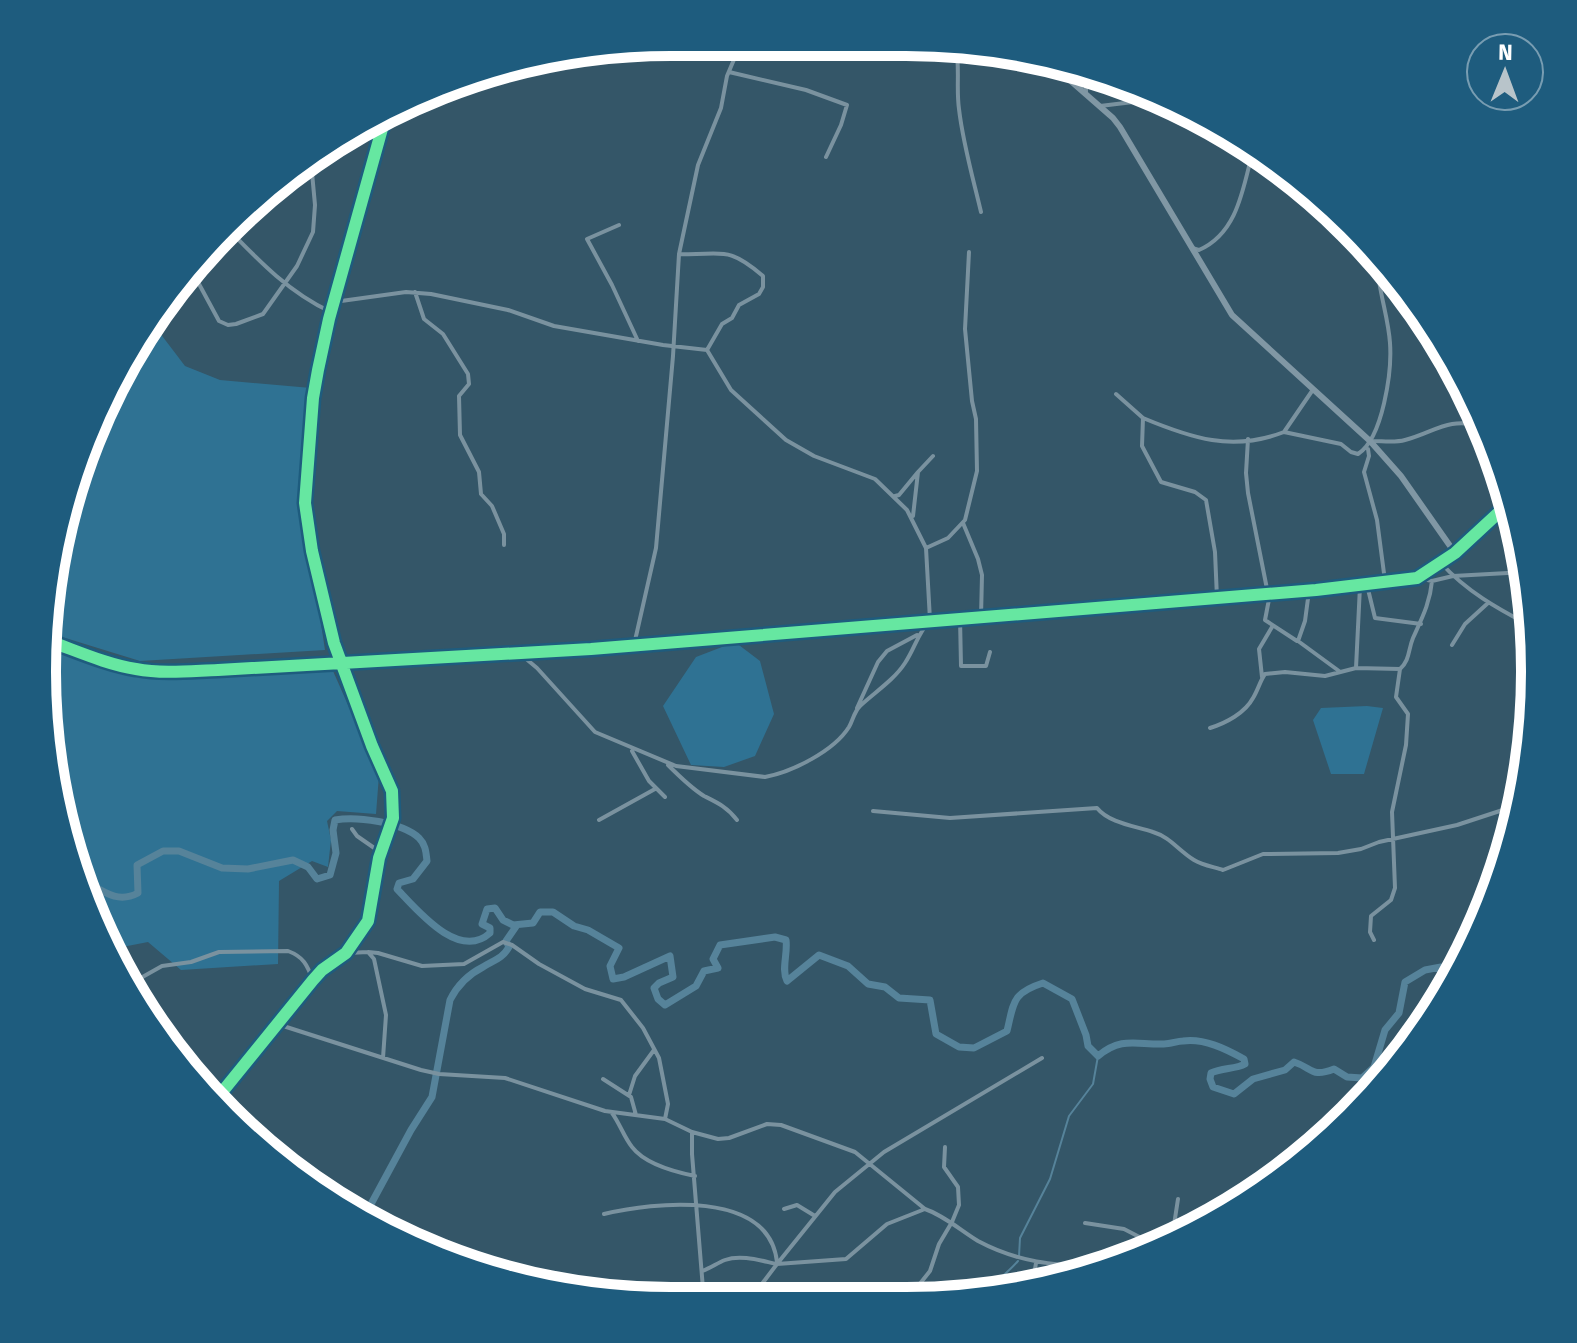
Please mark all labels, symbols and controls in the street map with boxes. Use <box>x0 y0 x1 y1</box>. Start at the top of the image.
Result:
north arrow <box>1465 32 1545 112</box>
text: N <box>1498 39 1513 66</box>

